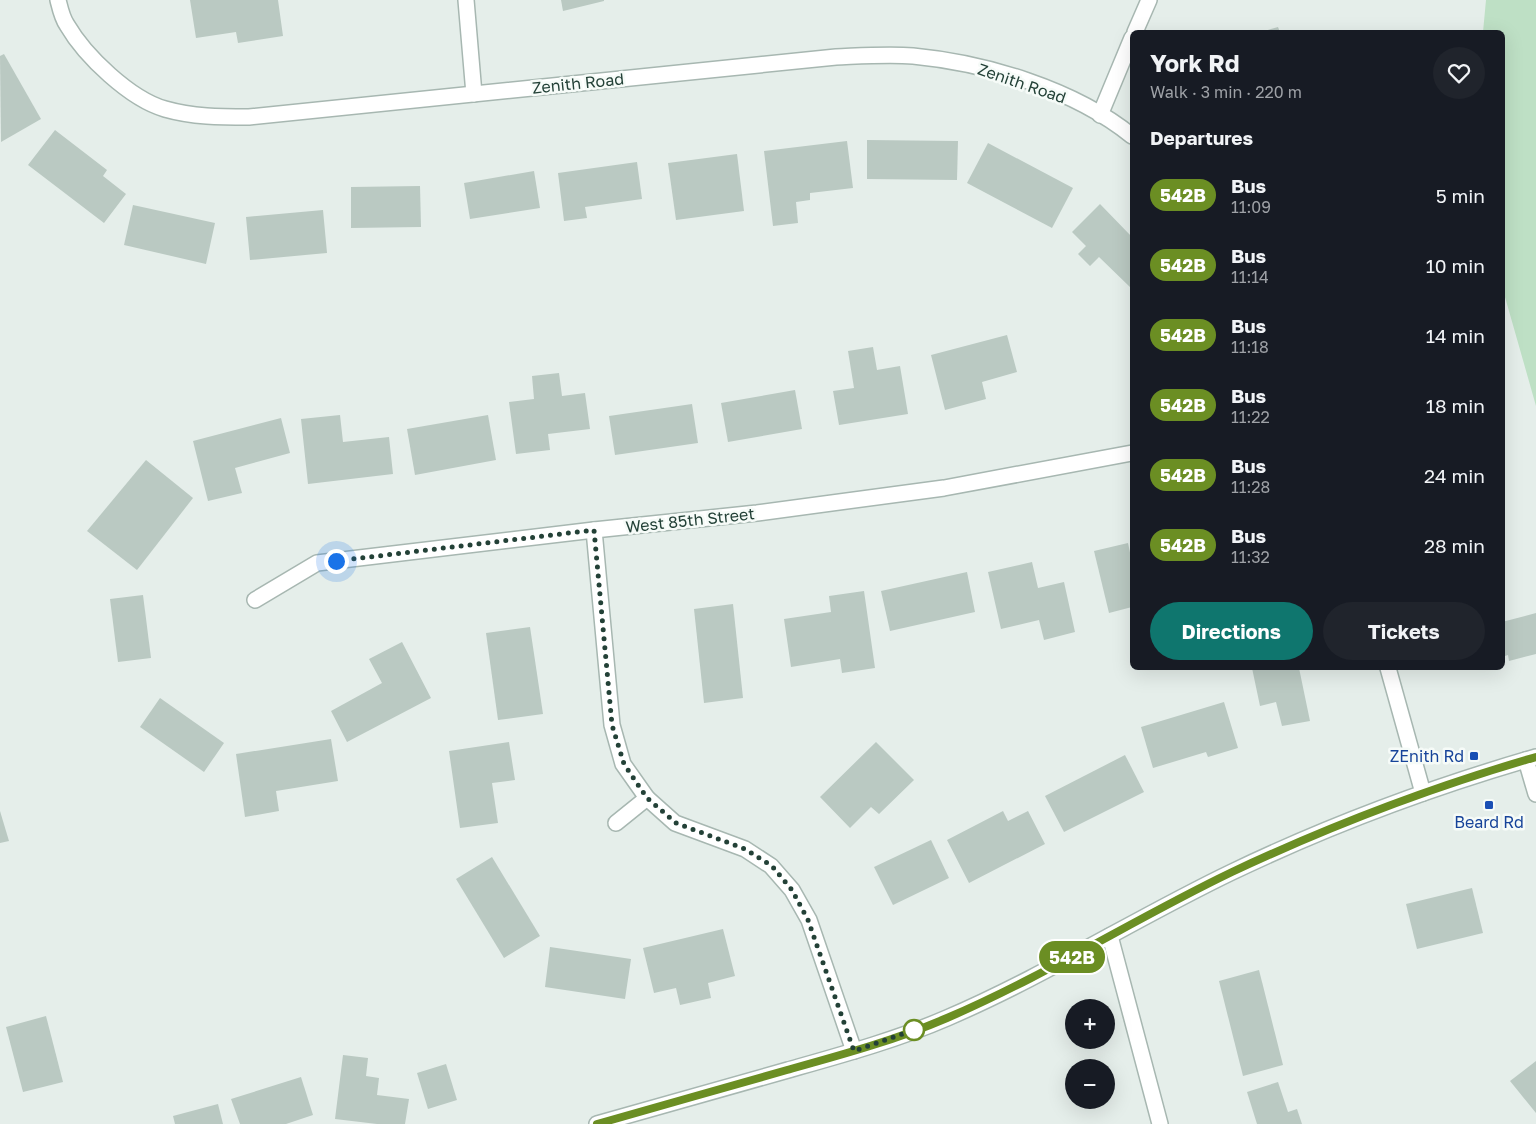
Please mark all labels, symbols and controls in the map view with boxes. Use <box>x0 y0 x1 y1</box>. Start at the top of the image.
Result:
button: heart <box>1433 47 1485 99</box>
text: York Rd <box>1150 48 1239 77</box>
street label: Zenith Road <box>975 59 1069 107</box>
street label: Zenith Road <box>531 68 625 98</box>
text: Walk · 3 min · 220 m <box>1150 82 1302 102</box>
text: Departures <box>1150 126 1253 149</box>
text: Bus <box>1231 174 1266 197</box>
text: 542B <box>1160 184 1206 206</box>
text: 5 min <box>1436 184 1485 207</box>
text: 11:09 <box>1231 197 1271 217</box>
text: Bus <box>1231 244 1266 267</box>
text: 542B <box>1160 254 1206 276</box>
text: 10 min <box>1426 254 1485 277</box>
text: 11:14 <box>1231 267 1269 287</box>
text: Bus <box>1231 314 1266 337</box>
text: 542B <box>1160 324 1206 346</box>
text: 14 min <box>1426 324 1485 347</box>
text: 11:18 <box>1231 337 1269 357</box>
text: Bus <box>1231 384 1266 407</box>
text: 542B <box>1160 394 1206 416</box>
text: 18 min <box>1426 394 1485 417</box>
text: 11:22 <box>1231 407 1270 427</box>
text: Bus <box>1231 454 1266 477</box>
text: 542B <box>1160 464 1206 486</box>
text: 24 min <box>1424 464 1485 487</box>
text: 11:28 <box>1231 477 1270 497</box>
street label: West 85th Street <box>625 503 755 537</box>
text: Bus <box>1231 524 1266 547</box>
text: 542B <box>1160 534 1206 556</box>
text: 28 min <box>1424 534 1485 557</box>
text: 11:32 <box>1231 547 1270 567</box>
your location <box>324 549 349 574</box>
button: Directions <box>1150 602 1313 660</box>
button: Tickets <box>1323 602 1485 660</box>
place label: ZEnith Rd <box>1390 746 1464 766</box>
marker: ZEnith Rd <box>1468 750 1480 762</box>
marker: Beard Rd <box>1483 799 1495 811</box>
place label: Beard Rd <box>1454 812 1524 832</box>
line badge: 542B <box>1037 941 1107 973</box>
text: 542B <box>1049 946 1095 968</box>
map controls <box>1065 999 1115 1109</box>
button: + <box>1065 999 1115 1049</box>
unlabelled marker <box>903 1019 925 1041</box>
button: − <box>1065 1059 1115 1109</box>

